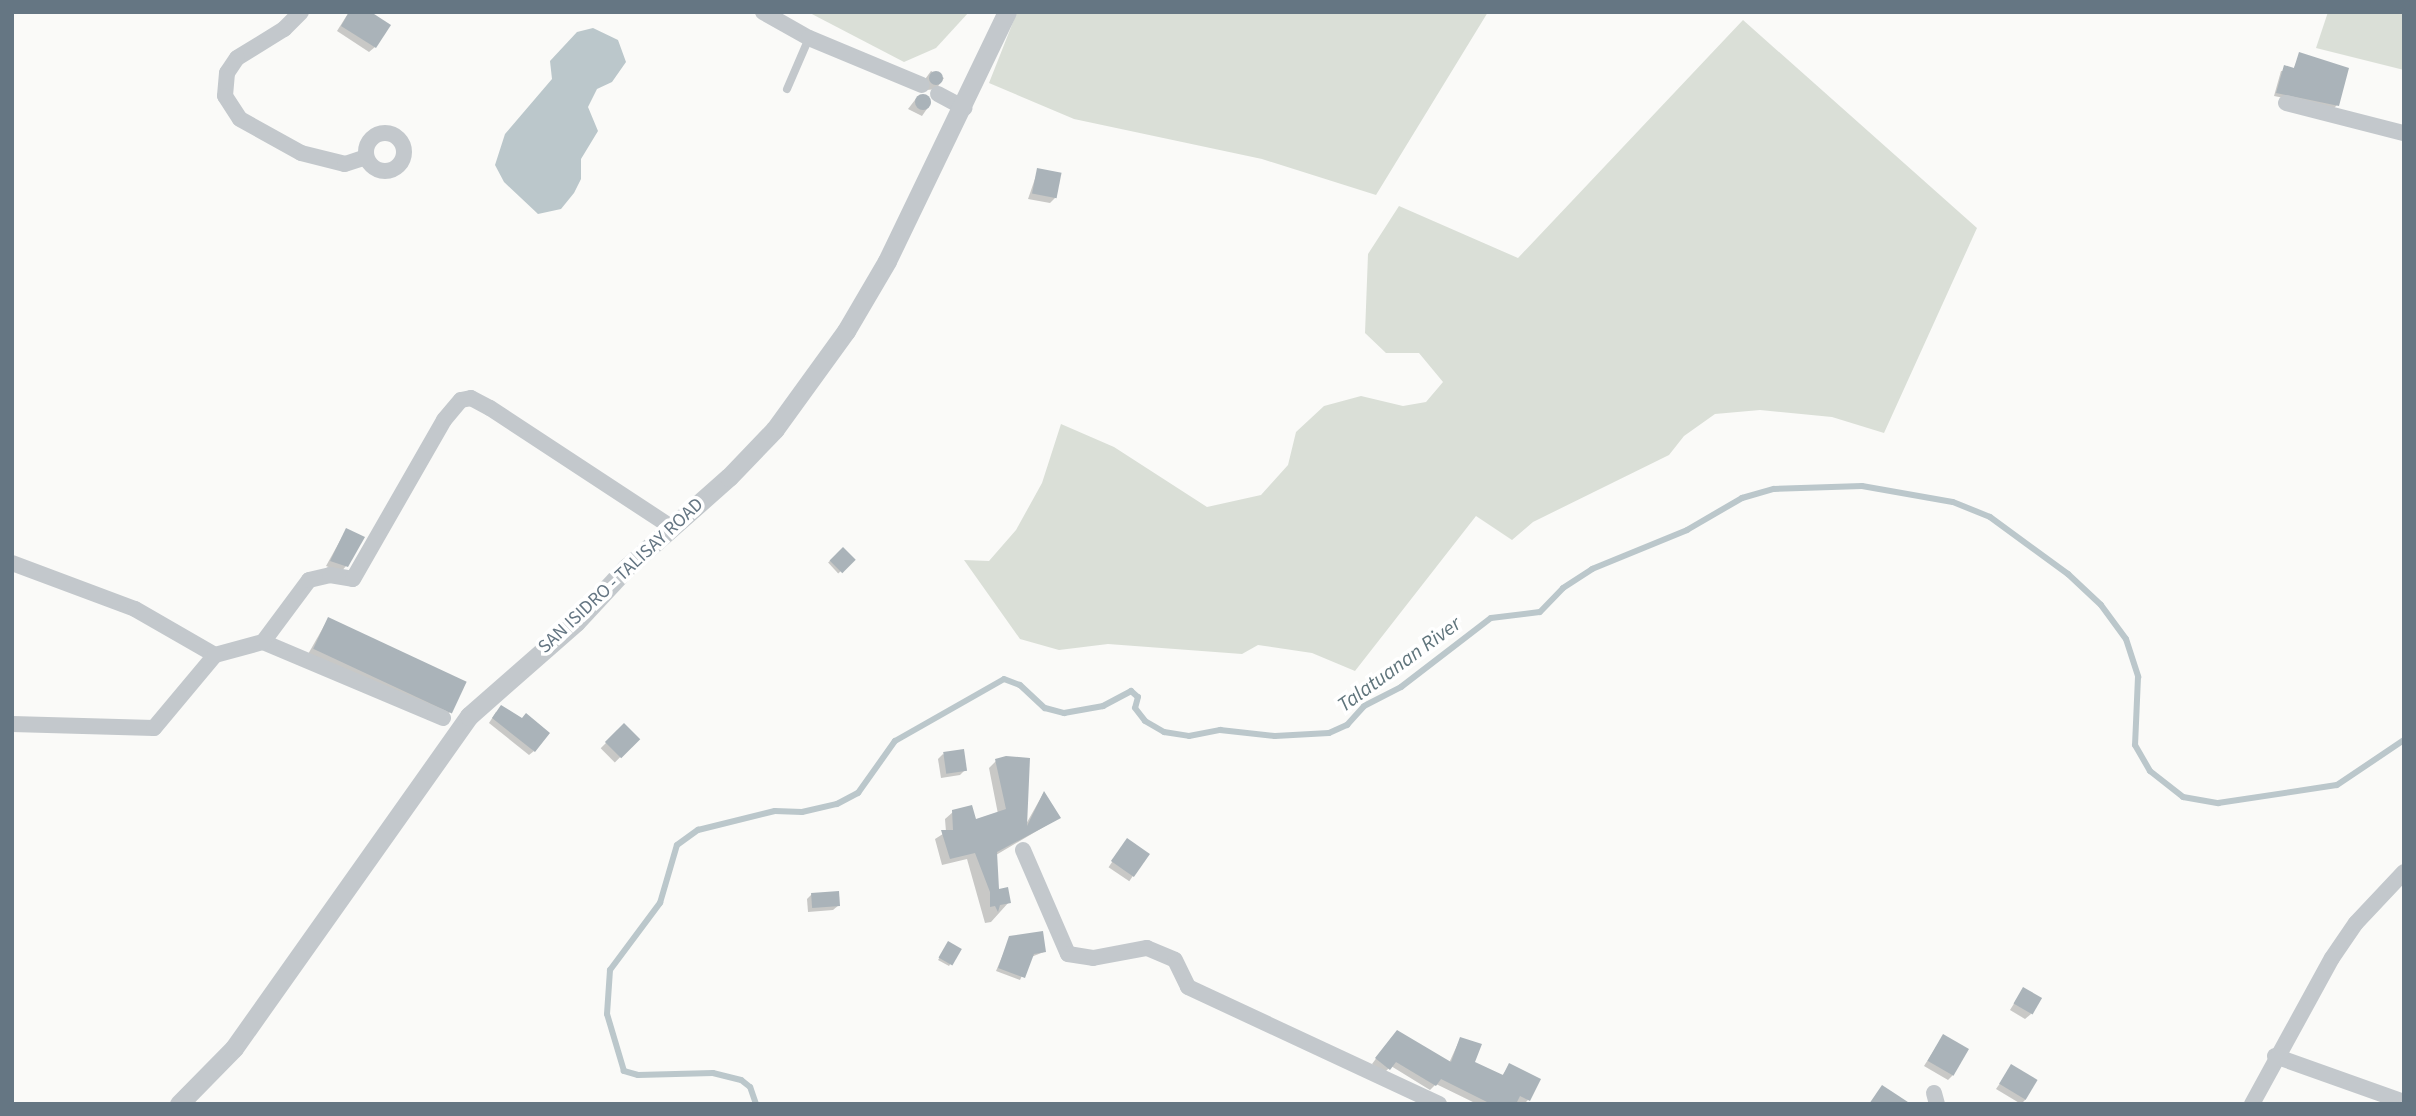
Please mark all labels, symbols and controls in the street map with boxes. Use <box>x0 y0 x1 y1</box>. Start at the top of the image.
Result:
street label: SAN ISIDRO - TALISAY ROAD <box>534 493 708 659</box>
water label: Talatuanan River <box>1332 611 1466 717</box>

